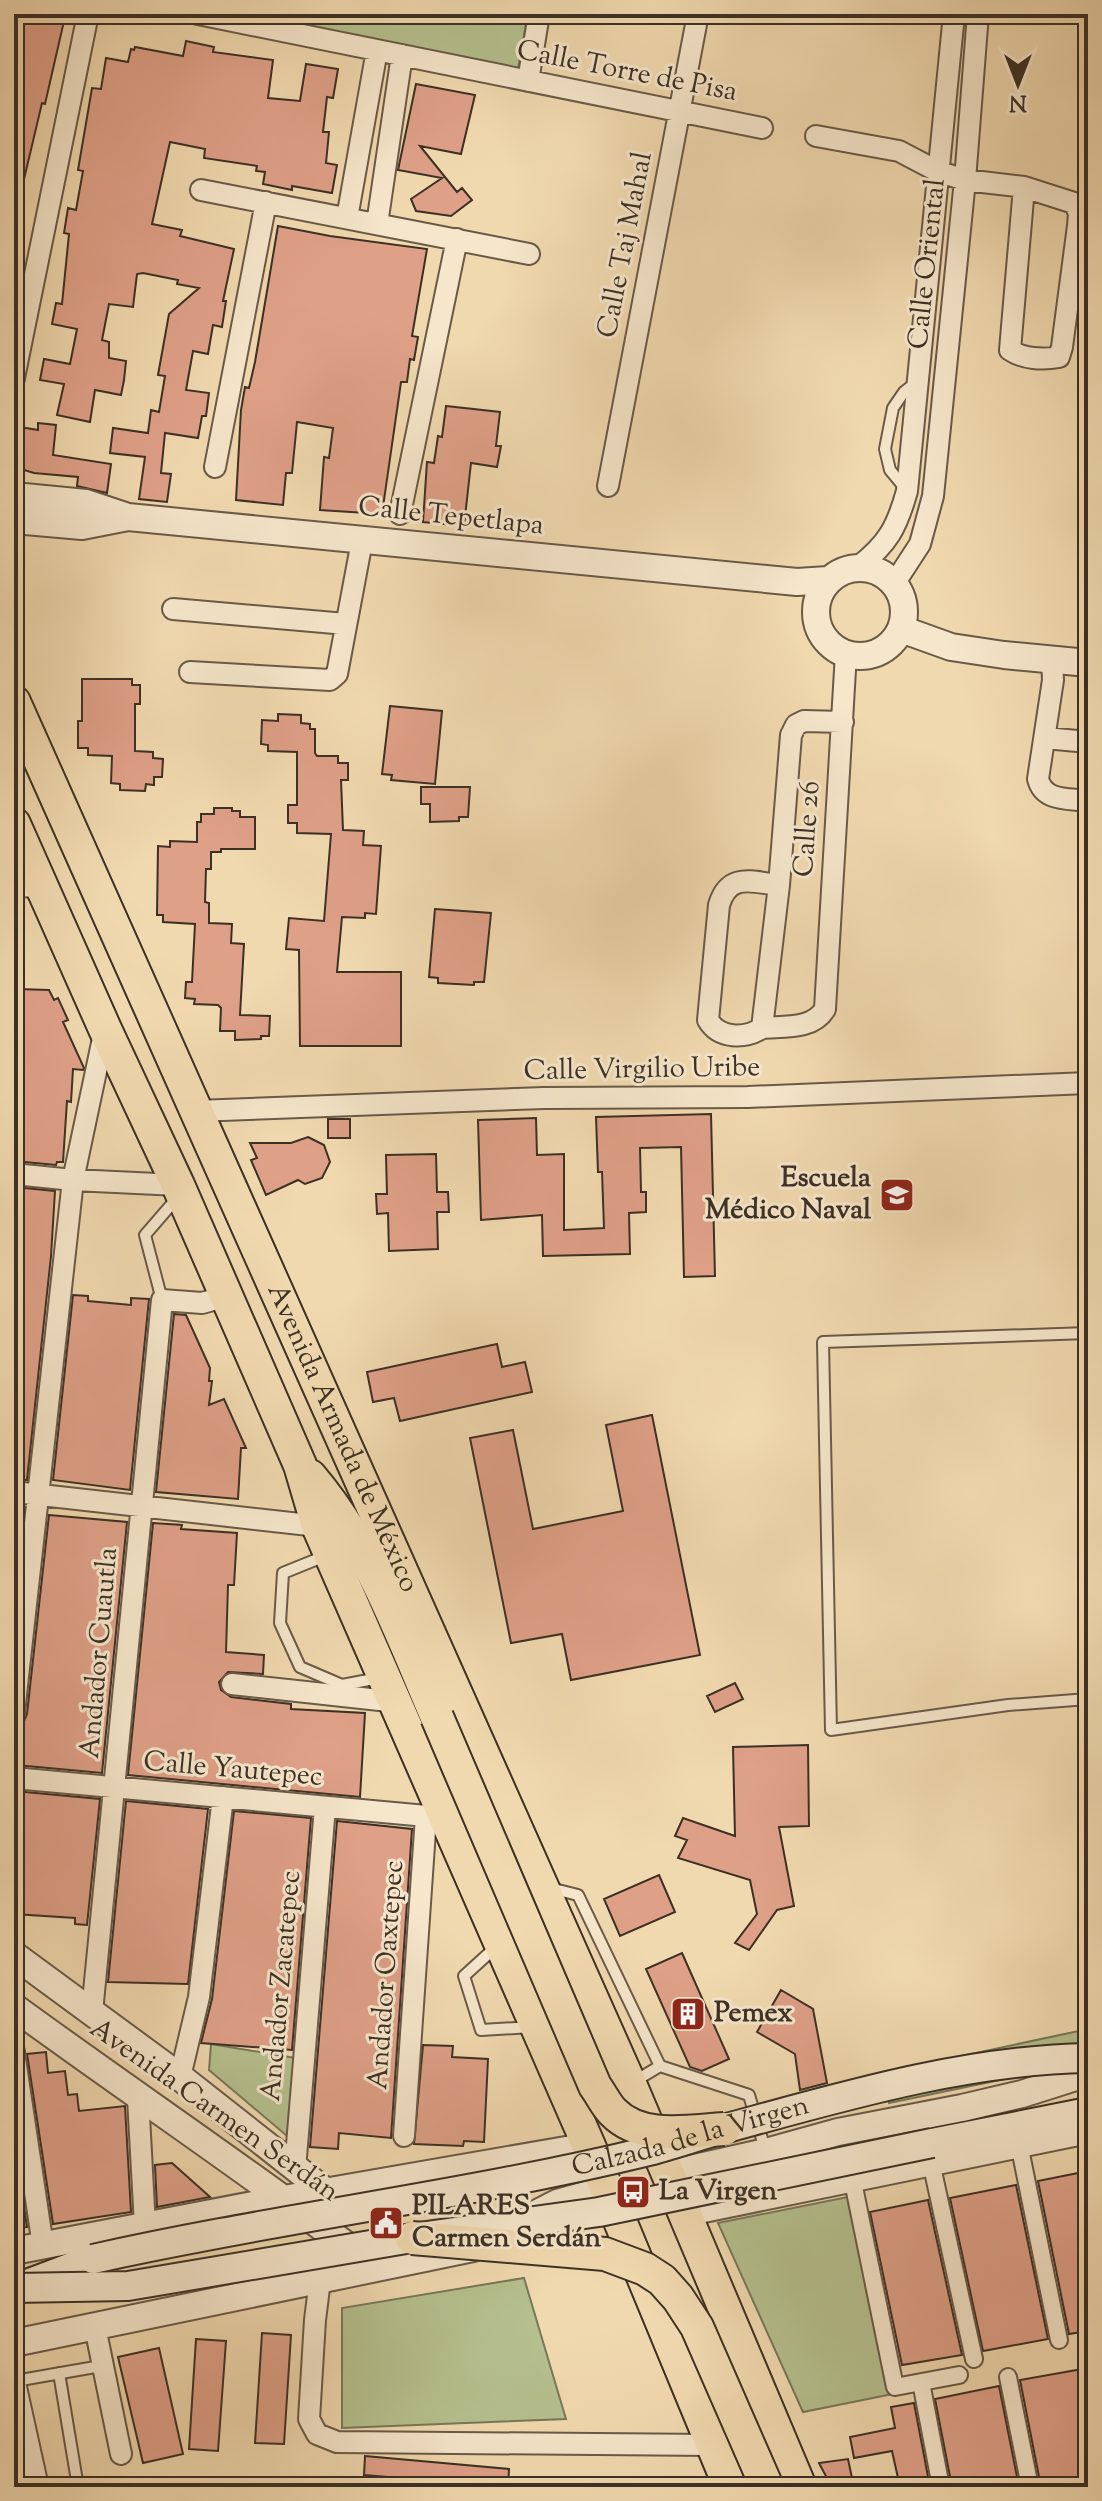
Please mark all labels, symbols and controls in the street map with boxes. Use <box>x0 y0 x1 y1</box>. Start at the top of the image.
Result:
street label: Calle Torre de Pisa <box>513 31 741 113</box>
north arrow <box>978 44 1058 124</box>
text: N <box>1009 85 1027 117</box>
street label: Calle Taj Mahal <box>588 148 664 341</box>
street label: Calle Oriental <box>899 177 957 351</box>
street label: Calle Tepetlapa <box>356 487 546 547</box>
street label: Calle 26 <box>785 779 831 879</box>
street label: Calle Virgilio Uribe <box>523 1048 761 1092</box>
place label: Escuela Médico Naval <box>705 1159 871 1231</box>
school or university icon: Escuela Médico Naval <box>878 1176 916 1214</box>
street label: Avenida Armada de México <box>256 1277 428 1599</box>
street label: Andador Cuautla <box>71 1546 129 1760</box>
street label: Calle Yautepec <box>142 1742 324 1798</box>
street label: Andador Oaxtepec <box>359 1859 415 2091</box>
street label: Andador Zacatepec <box>252 1869 312 2103</box>
place label: Pemex <box>714 1994 793 2034</box>
building icon: Pemex <box>669 1995 707 2033</box>
street label: Avenida Carmen Serdán <box>81 2010 347 2212</box>
street label: Calzada de la Virgen <box>568 2086 814 2188</box>
place label: La Virgen <box>659 2172 778 2212</box>
bus stop icon: La Virgen <box>614 2173 652 2211</box>
place label: PILARES Carmen Serdán <box>412 2187 602 2259</box>
public building icon: PILARES Carmen Serdán <box>367 2204 405 2242</box>

